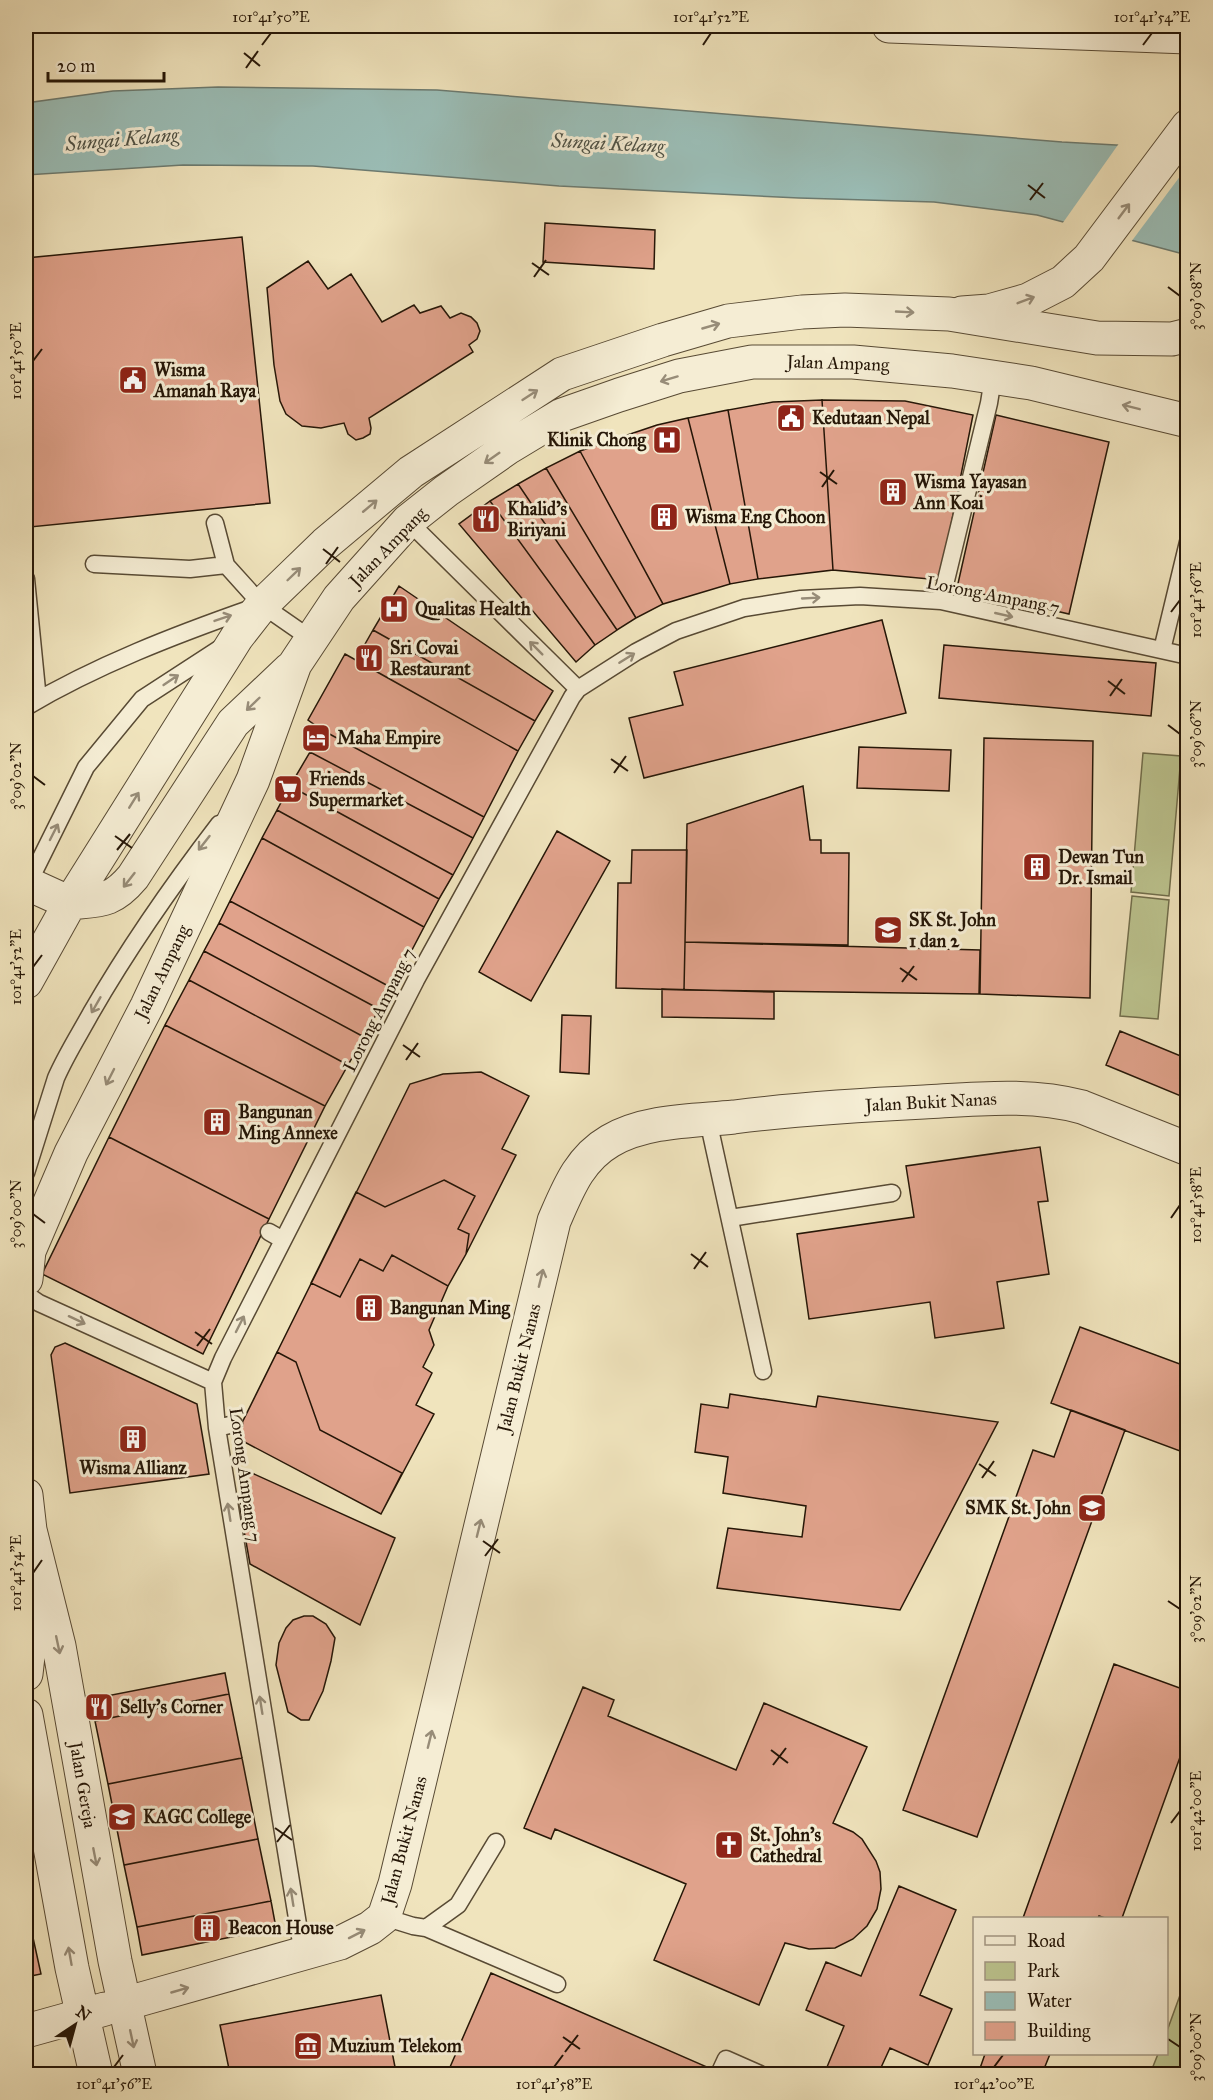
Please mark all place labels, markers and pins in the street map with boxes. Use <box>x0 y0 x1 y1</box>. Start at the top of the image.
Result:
place label: Wisma Amanah Raya <box>153 359 256 403</box>
public building icon: Wisma Amanah Raya <box>117 364 149 396</box>
public building icon: Kedutaan Nepal <box>775 402 807 434</box>
place label: Kedutaan Nepal <box>812 407 931 430</box>
hospital icon: Klinik Chong <box>651 424 683 456</box>
place label: Klinik Chong <box>547 429 647 452</box>
place label: Wisma Yayasan Ann Koai <box>913 471 1027 514</box>
building icon: Wisma Yayasan Ann Koai <box>877 476 909 508</box>
place label: Khalid’s Biriyani <box>507 498 567 542</box>
building icon: Wisma Eng Choon <box>648 501 680 533</box>
restaurant icon: Khalid’s Biriyani <box>470 503 502 535</box>
place label: Wisma Eng Choon <box>685 506 826 529</box>
hospital icon: Qualitas Health <box>378 593 410 625</box>
place label: Qualitas Health <box>415 598 532 621</box>
place label: Sri Covai Restaurant <box>390 637 471 680</box>
restaurant icon: Sri Covai Restaurant <box>353 642 385 674</box>
hotel icon: Maha Empire <box>300 722 332 754</box>
place label: Maha Empire <box>337 727 441 750</box>
place label: Friends Supermarket <box>309 768 404 812</box>
supermarket icon: Friends Supermarket <box>272 773 304 805</box>
place label: Dewan Tun Dr. Ismail <box>1058 846 1144 889</box>
building icon: Dewan Tun Dr. Ismail <box>1021 851 1053 883</box>
place label: SK St. John 1 dan 2 <box>909 909 996 952</box>
school or university icon: SK St. John 1 dan 2 <box>872 914 904 946</box>
place label: Bangunan Ming Annexe <box>238 1101 338 1145</box>
building icon: Bangunan Ming Annexe <box>201 1106 233 1138</box>
building icon: Bangunan Ming <box>353 1292 385 1324</box>
place label: Bangunan Ming <box>390 1297 511 1320</box>
building icon: Wisma Allianz <box>117 1423 149 1455</box>
place label: Wisma Allianz <box>79 1457 188 1479</box>
school or university icon: SMK St. John <box>1076 1492 1108 1524</box>
place label: SMK St. John <box>965 1497 1071 1520</box>
restaurant icon: Selly’s Corner <box>83 1691 115 1723</box>
place label: Selly’s Corner <box>120 1696 224 1719</box>
school or university icon: KAGC College <box>106 1801 138 1833</box>
place label: KAGC College <box>143 1806 252 1829</box>
place label: St. John's Cathedral <box>750 1824 823 1867</box>
church icon: St. John's Cathedral <box>713 1829 745 1861</box>
building icon: Beacon House <box>191 1912 223 1944</box>
place label: Beacon House <box>228 1917 334 1939</box>
museum icon: Muzium Telekom <box>292 2030 324 2062</box>
place label: Muzium Telekom <box>329 2035 463 2057</box>

